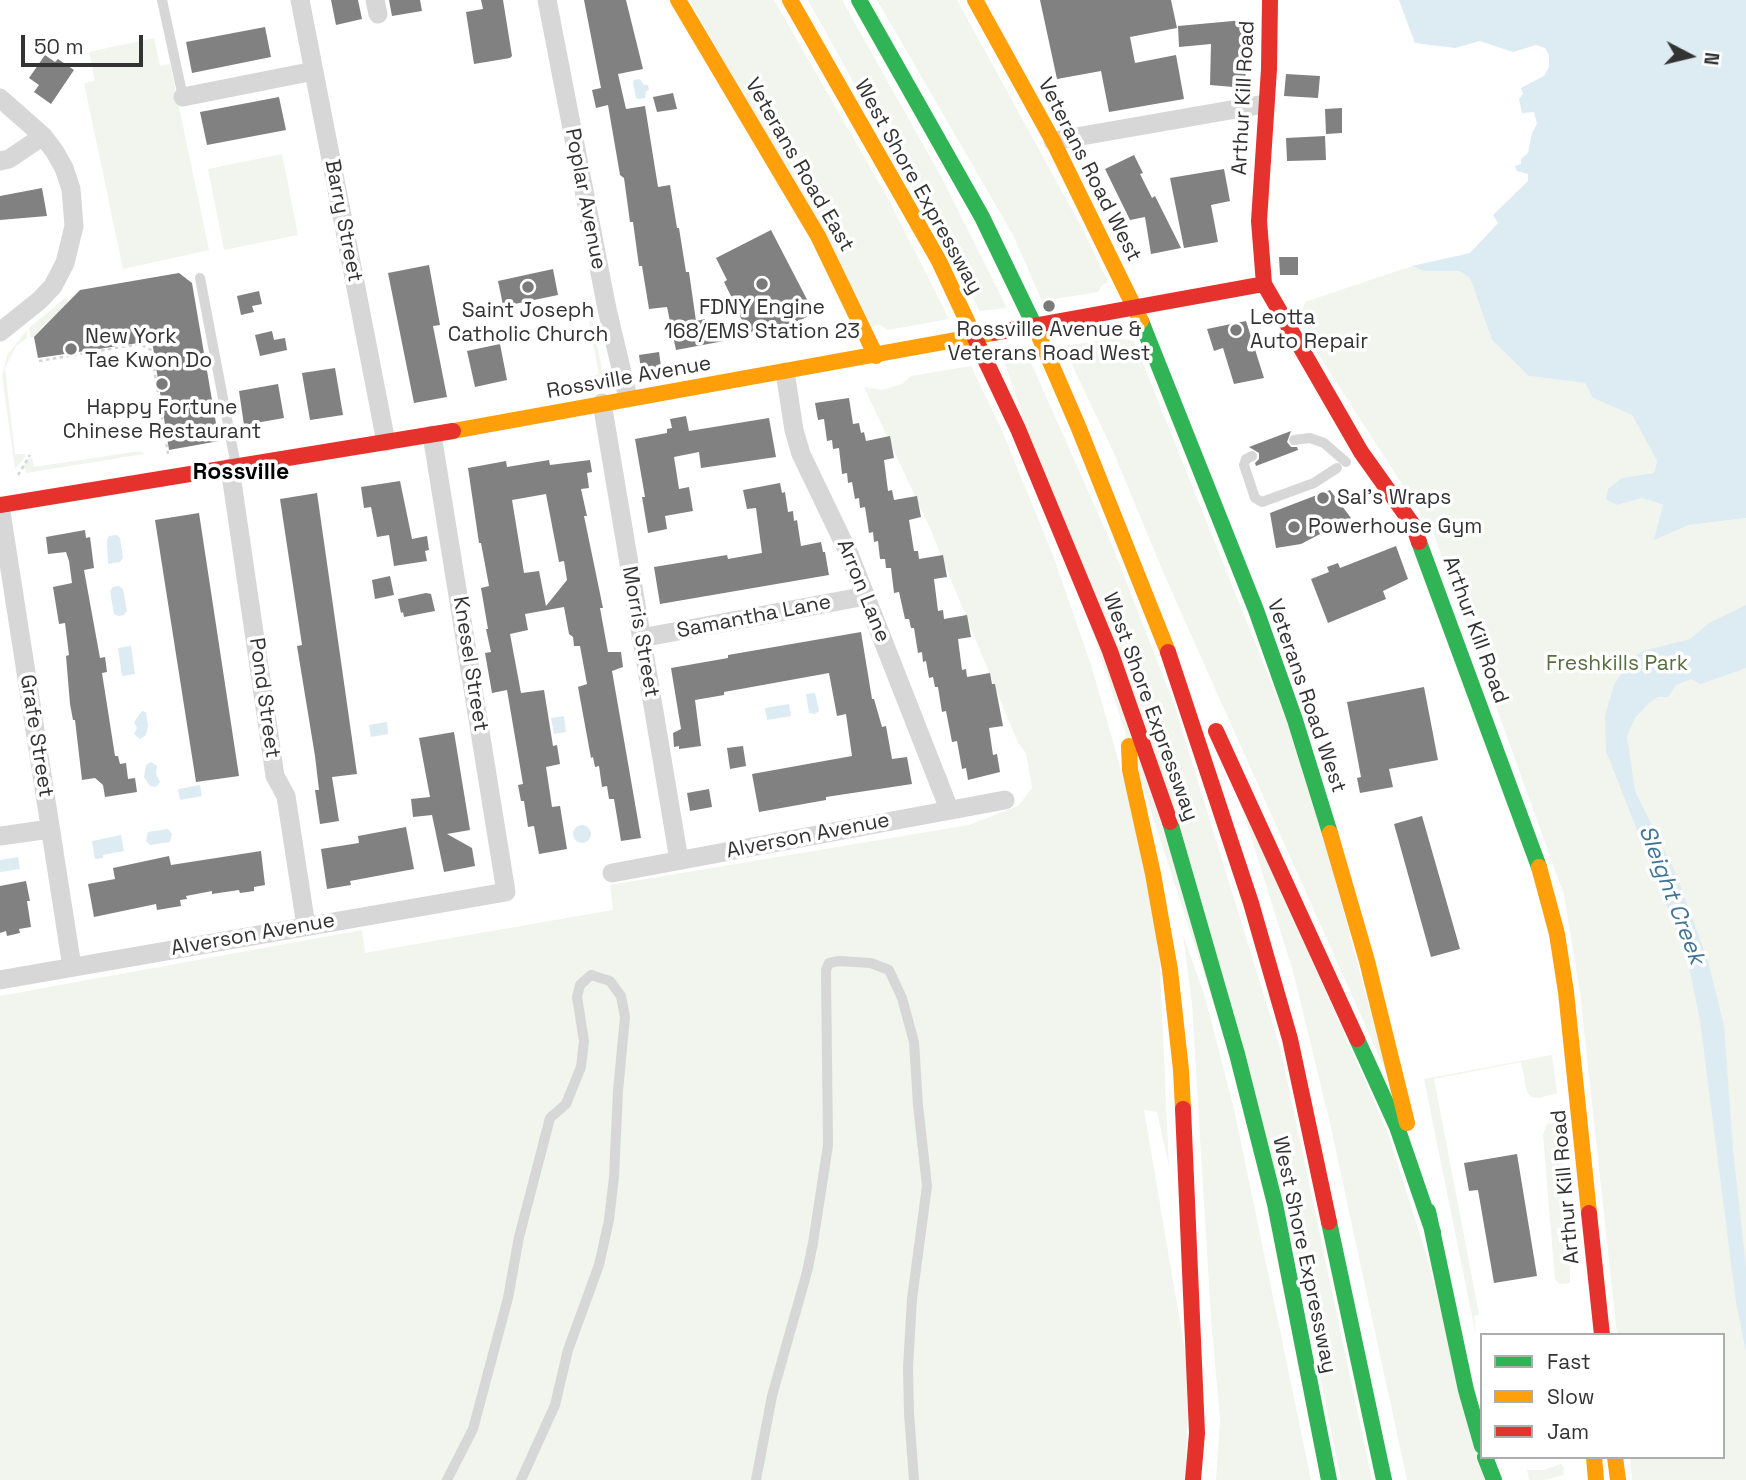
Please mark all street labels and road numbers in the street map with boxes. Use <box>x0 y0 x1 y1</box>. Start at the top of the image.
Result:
street label: Arthur Kill Road <box>1227 20 1261 176</box>
street label: Veterans Road East <box>739 74 859 256</box>
street label: Veterans Road West <box>1032 74 1146 266</box>
street label: West Shore Expressway <box>848 75 988 299</box>
street label: Poplar Avenue <box>559 126 611 272</box>
street label: Barry Street <box>319 158 367 284</box>
street label: Rossville Avenue <box>545 351 713 405</box>
street label: Arron Lane <box>831 536 895 646</box>
street label: Arthur Kill Road <box>1437 553 1513 707</box>
street label: Morris Street <box>616 564 664 700</box>
street label: West Shore Expressway <box>1097 589 1203 825</box>
street label: Samantha Lane <box>675 590 833 644</box>
street label: Knesel Street <box>447 595 493 733</box>
street label: Veterans Road West <box>1261 596 1351 796</box>
street label: Pond Street <box>243 636 285 760</box>
street label: Grafe Street <box>14 673 58 799</box>
street label: Alverson Avenue <box>724 808 892 864</box>
street label: Alverson Avenue <box>169 908 337 962</box>
street label: Arthur Kill Road <box>1547 1109 1585 1265</box>
street label: West Shore Expressway <box>1267 1134 1341 1376</box>

